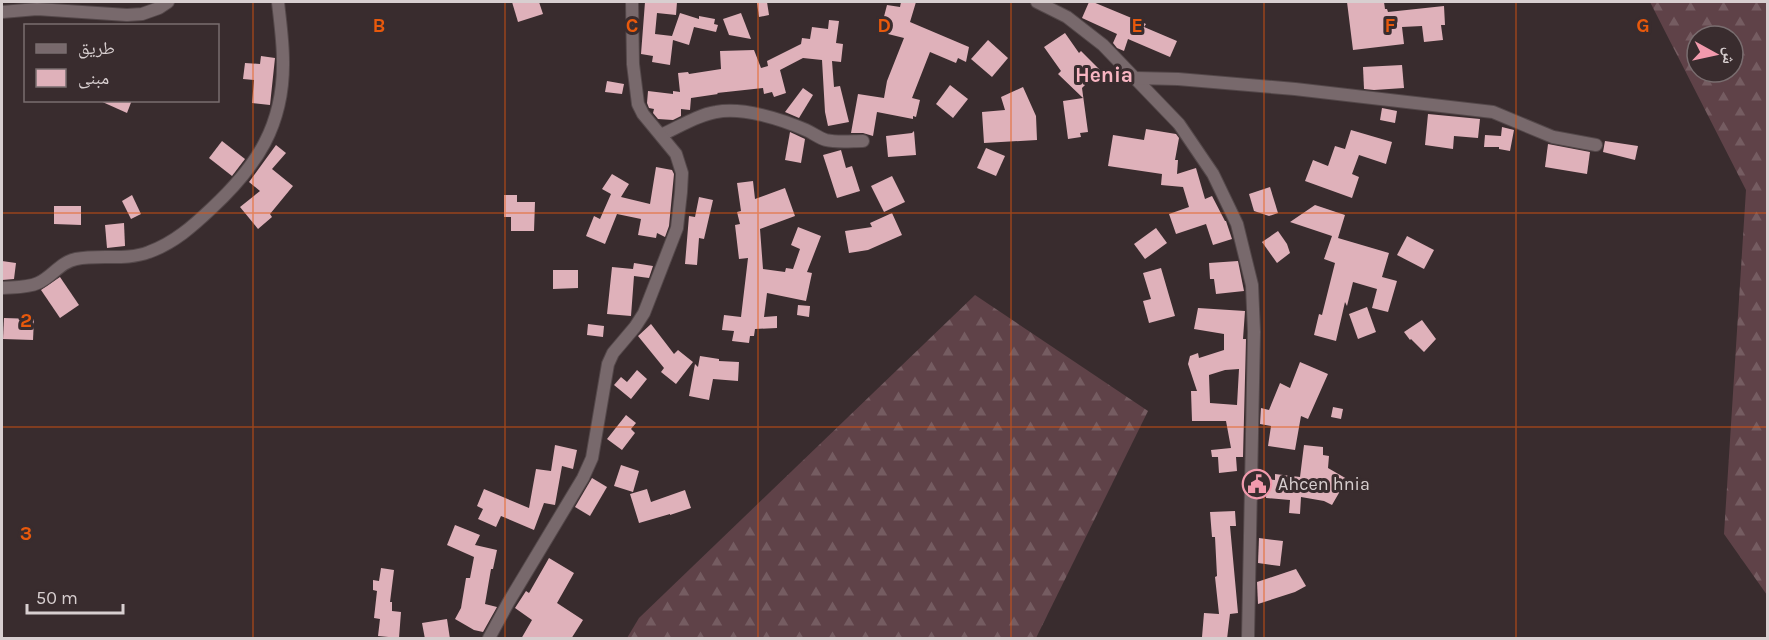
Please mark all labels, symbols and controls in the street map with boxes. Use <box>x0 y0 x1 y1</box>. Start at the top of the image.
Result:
text: B <box>373 14 385 37</box>
text: C <box>626 14 638 37</box>
text: D <box>877 14 891 37</box>
text: E <box>1131 14 1143 37</box>
text: F <box>1385 14 1396 37</box>
text: G <box>1636 14 1650 37</box>
legend <box>24 24 219 102</box>
north arrow <box>1685 24 1745 84</box>
text: طريق <box>78 37 115 59</box>
text: ش <box>1719 46 1740 66</box>
district label: Henia <box>1075 63 1133 87</box>
text: مبنى <box>78 67 109 89</box>
text: 2 <box>20 309 32 332</box>
public building icon: Ahcen hnia <box>1241 468 1273 500</box>
place label: Ahcen hnia <box>1278 473 1370 495</box>
text: 3 <box>20 522 32 545</box>
scale bar <box>27 577 123 615</box>
text: 50 m <box>36 587 78 609</box>

